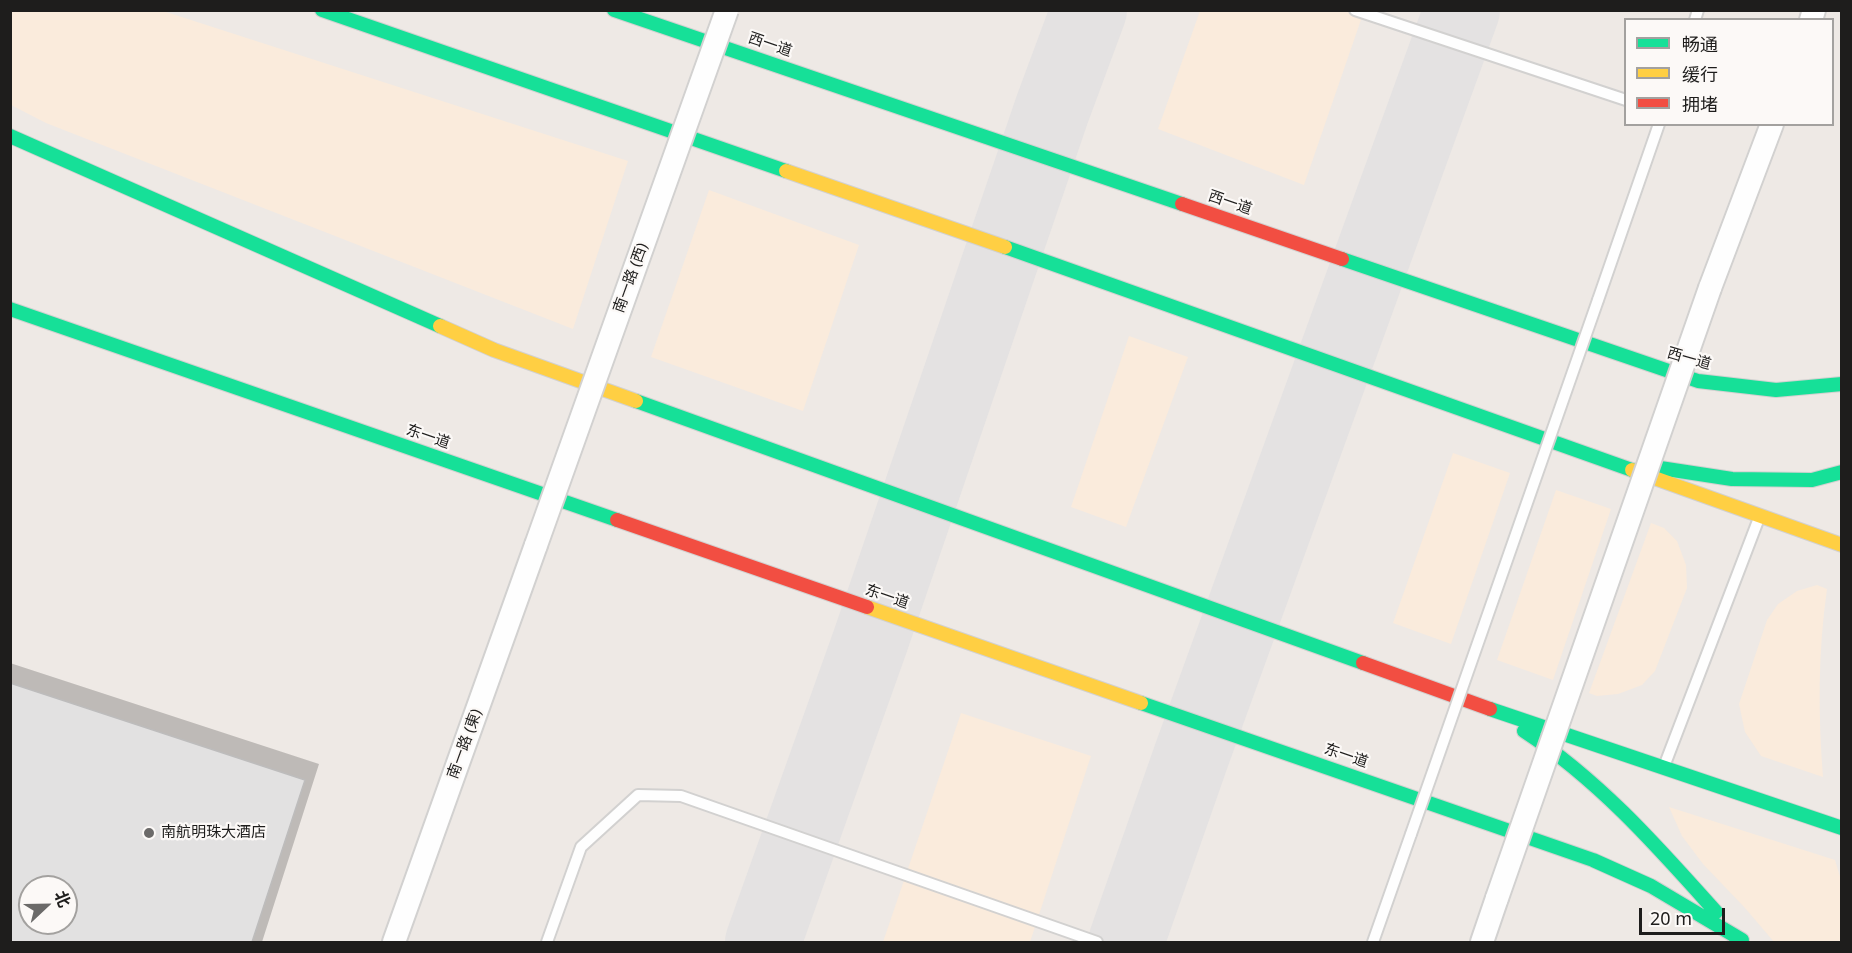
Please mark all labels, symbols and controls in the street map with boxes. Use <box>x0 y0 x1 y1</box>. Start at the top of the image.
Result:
legend <box>1624 18 1834 126</box>
street label: 西一道 <box>746 29 794 61</box>
text: 畅通 <box>1682 32 1718 56</box>
text: 缓行 <box>1682 62 1718 86</box>
text: 拥堵 <box>1682 92 1718 116</box>
street label: 西一道 <box>1206 187 1254 219</box>
street label: 南一路 (西) <box>610 241 652 315</box>
street label: 西一道 <box>1665 344 1713 374</box>
street label: 东一道 <box>404 421 452 453</box>
street label: 东一道 <box>863 581 911 613</box>
street label: 南一路 (東) <box>444 707 486 781</box>
street label: 东一道 <box>1322 740 1370 772</box>
place label: 南航明珠大酒店 <box>161 824 266 842</box>
marker: 南航明珠大酒店 <box>142 826 156 840</box>
north arrow <box>18 875 78 935</box>
text: 北 <box>50 887 76 911</box>
scale bar <box>1642 896 1728 934</box>
text: 20 m <box>1650 906 1692 930</box>

